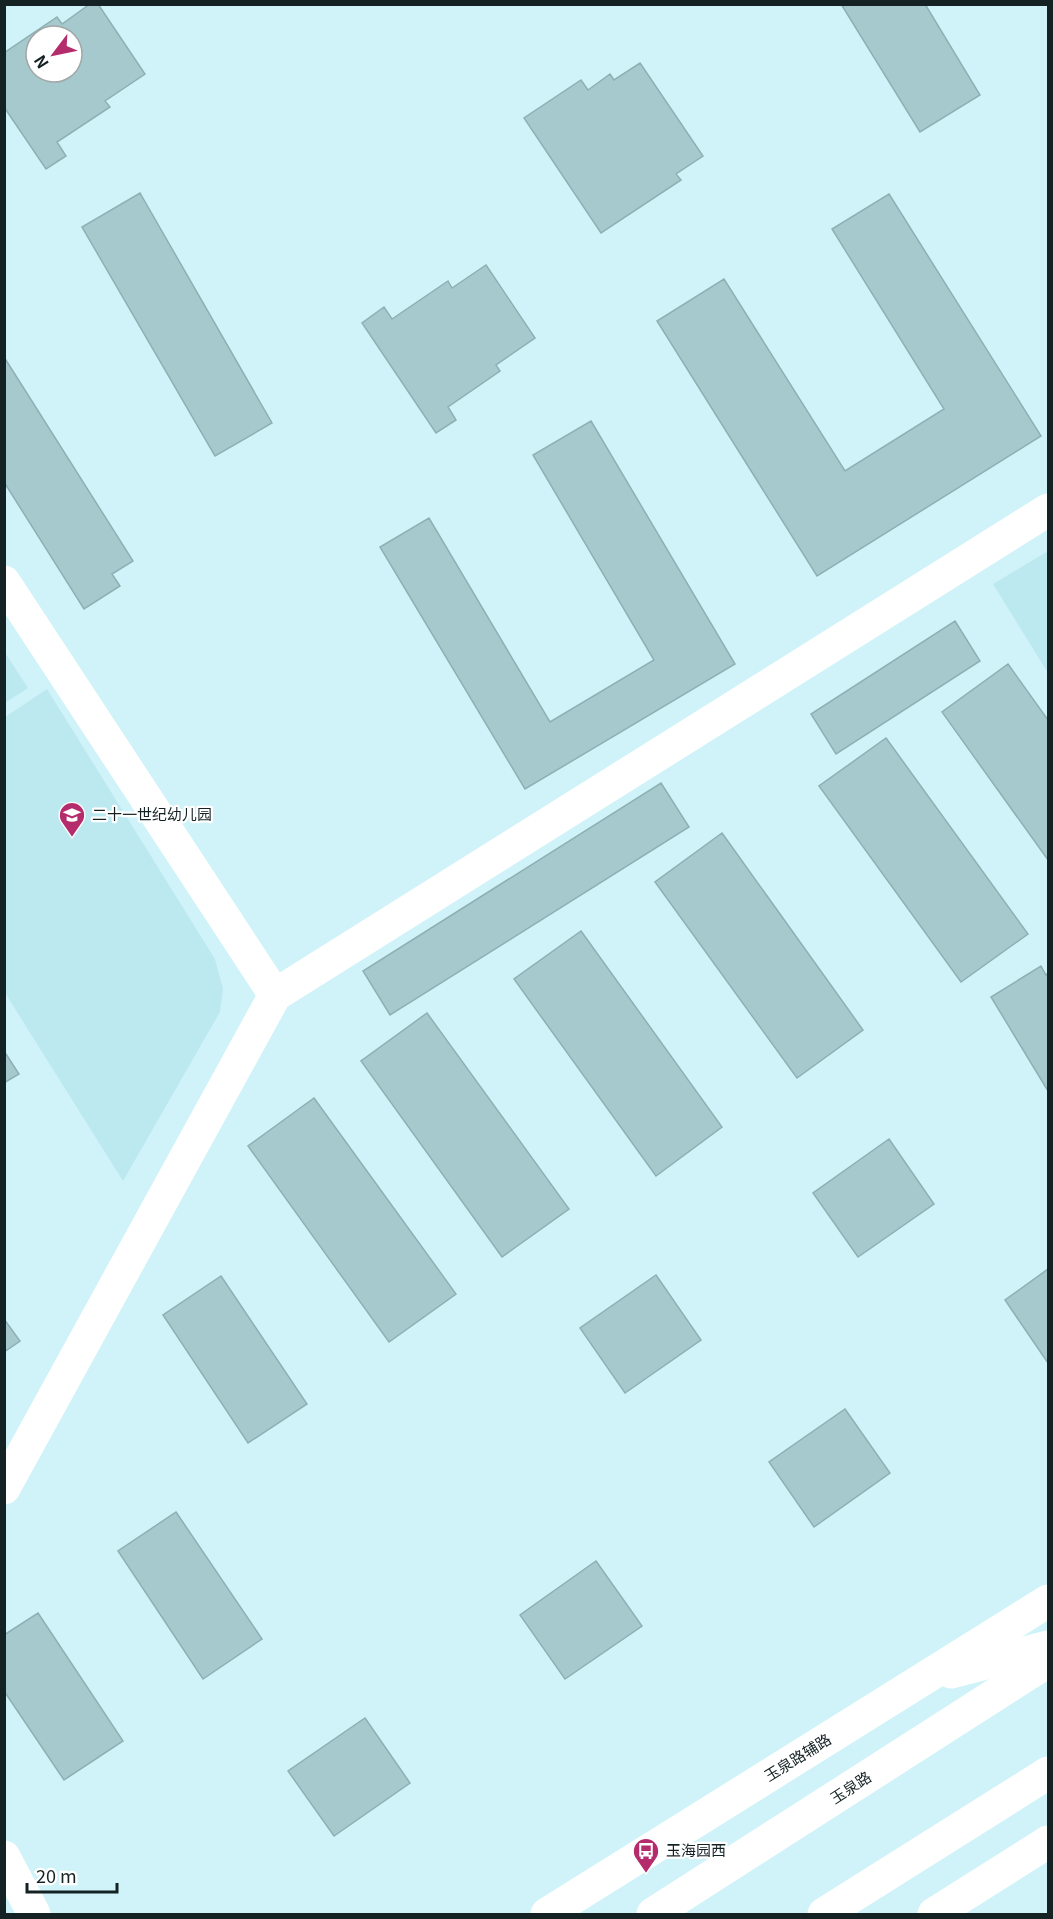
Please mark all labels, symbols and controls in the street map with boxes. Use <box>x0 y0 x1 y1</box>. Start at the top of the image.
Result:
north arrow <box>24 24 84 84</box>
text: N <box>27 51 54 74</box>
school or university icon: 二十一世纪幼儿园 <box>57 800 87 838</box>
place label: 二十一世纪幼儿园 <box>92 803 212 824</box>
street label: 玉泉路辅路 <box>760 1728 835 1786</box>
street label: 玉泉路 <box>826 1766 875 1808</box>
bus stop icon: 玉海园西 <box>631 1836 661 1874</box>
place label: 玉海园西 <box>666 1839 726 1860</box>
scale bar <box>27 1856 117 1894</box>
text: 20 m <box>36 1862 77 1888</box>

